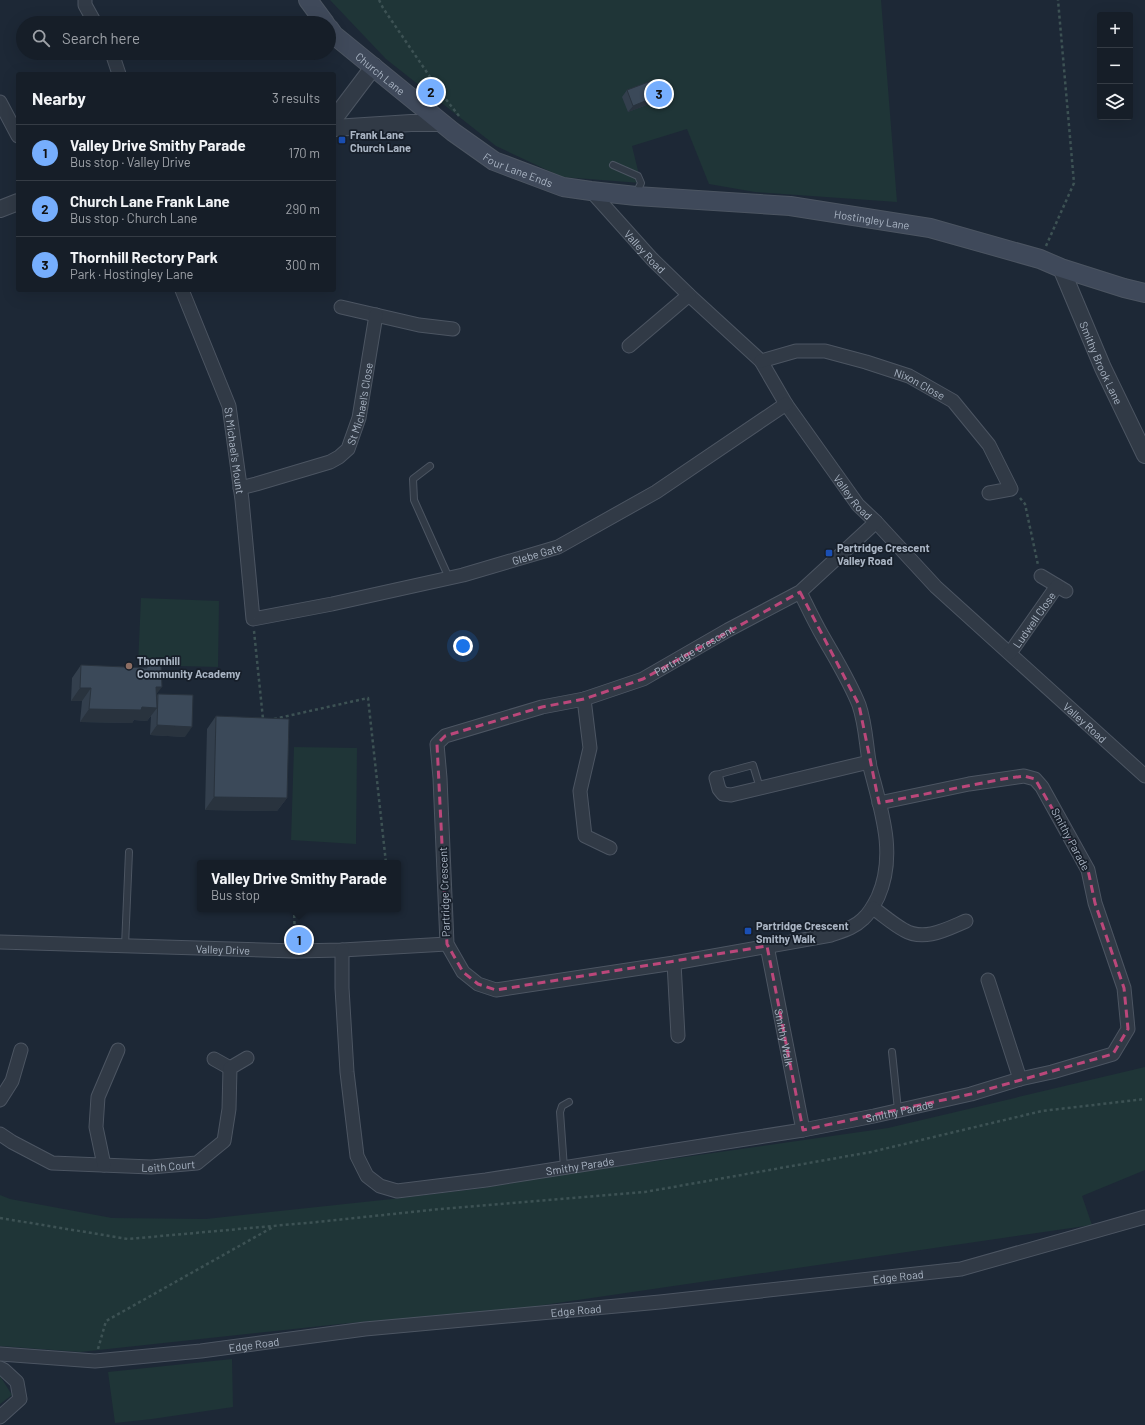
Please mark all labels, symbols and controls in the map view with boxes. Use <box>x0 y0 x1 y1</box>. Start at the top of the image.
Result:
map controls <box>1097 12 1133 120</box>
button: + <box>1097 12 1133 48</box>
search box <box>16 16 336 60</box>
icon: search <box>30 27 52 49</box>
text: Search here <box>62 29 140 47</box>
button: − <box>1097 48 1133 84</box>
street label: Church Lane <box>353 49 408 97</box>
pin: 2 <box>418 77 444 107</box>
pin: 3 <box>646 79 672 109</box>
button: layers <box>1097 84 1133 120</box>
text: Nearby <box>32 88 86 108</box>
text: 3 results <box>272 90 320 106</box>
place label: Frank Lane Church Lane <box>350 128 411 154</box>
marker: Frank Lane Church Lane <box>337 135 347 145</box>
text: Valley Drive Smithy Parade <box>70 136 246 154</box>
text: 1 <box>43 145 47 161</box>
text: 170 m <box>289 145 320 161</box>
street label: Four Lane Ends <box>481 149 555 189</box>
text: Bus stop · Valley Drive <box>70 154 191 170</box>
text: Church Lane Frank Lane <box>70 192 230 210</box>
text: 2 <box>41 201 49 217</box>
text: 290 m <box>286 201 320 217</box>
street label: Hostingley Lane <box>833 207 911 231</box>
text: Bus stop · Church Lane <box>70 210 198 226</box>
street label: Valley Road <box>622 227 668 275</box>
text: Thornhill Rectory Park <box>70 248 218 266</box>
text: 3 <box>41 257 49 273</box>
text: 300 m <box>285 257 320 273</box>
text: Park · Hostingley Lane <box>70 266 194 282</box>
street label: Smithy Brook Lane <box>1078 319 1126 406</box>
street label: St Michael's Close <box>344 361 375 447</box>
street label: Nixon Close <box>893 365 948 402</box>
street label: St Michael's Mount <box>223 406 248 495</box>
street label: Valley Road <box>832 472 875 522</box>
street label: Glebe Gate <box>510 540 564 567</box>
place label: Partridge Crescent Valley Road <box>837 541 930 567</box>
marker: Partridge Crescent Valley Road <box>824 548 834 558</box>
street label: Ludwell Close <box>1009 589 1058 650</box>
street label: Partridge Crescent <box>651 622 736 678</box>
your location <box>453 636 473 656</box>
place label: Thornhill Community Academy <box>137 654 241 680</box>
marker: Thornhill Community Academy <box>124 661 134 671</box>
street label: Valley Road <box>1061 699 1110 745</box>
street label: Smithy Parade <box>1049 805 1093 873</box>
street label: Partridge Crescent <box>436 847 452 937</box>
popup <box>197 860 401 912</box>
text: Valley Drive Smithy Parade <box>211 869 387 887</box>
text: Bus stop <box>211 887 260 903</box>
place label: Partridge Crescent Smithy Walk <box>756 919 849 945</box>
pin: 1 <box>286 925 312 955</box>
marker: Partridge Crescent Smithy Walk <box>743 926 753 936</box>
street label: Valley Drive <box>196 941 250 956</box>
street label: Smithy Walk <box>773 1007 797 1068</box>
street label: Smithy Parade <box>864 1096 934 1124</box>
street label: Smithy Parade <box>545 1153 615 1177</box>
street label: Leith Court <box>141 1157 196 1174</box>
street label: Edge Road <box>872 1267 924 1285</box>
street label: Edge Road <box>550 1301 602 1318</box>
street label: Edge Road <box>228 1334 280 1354</box>

